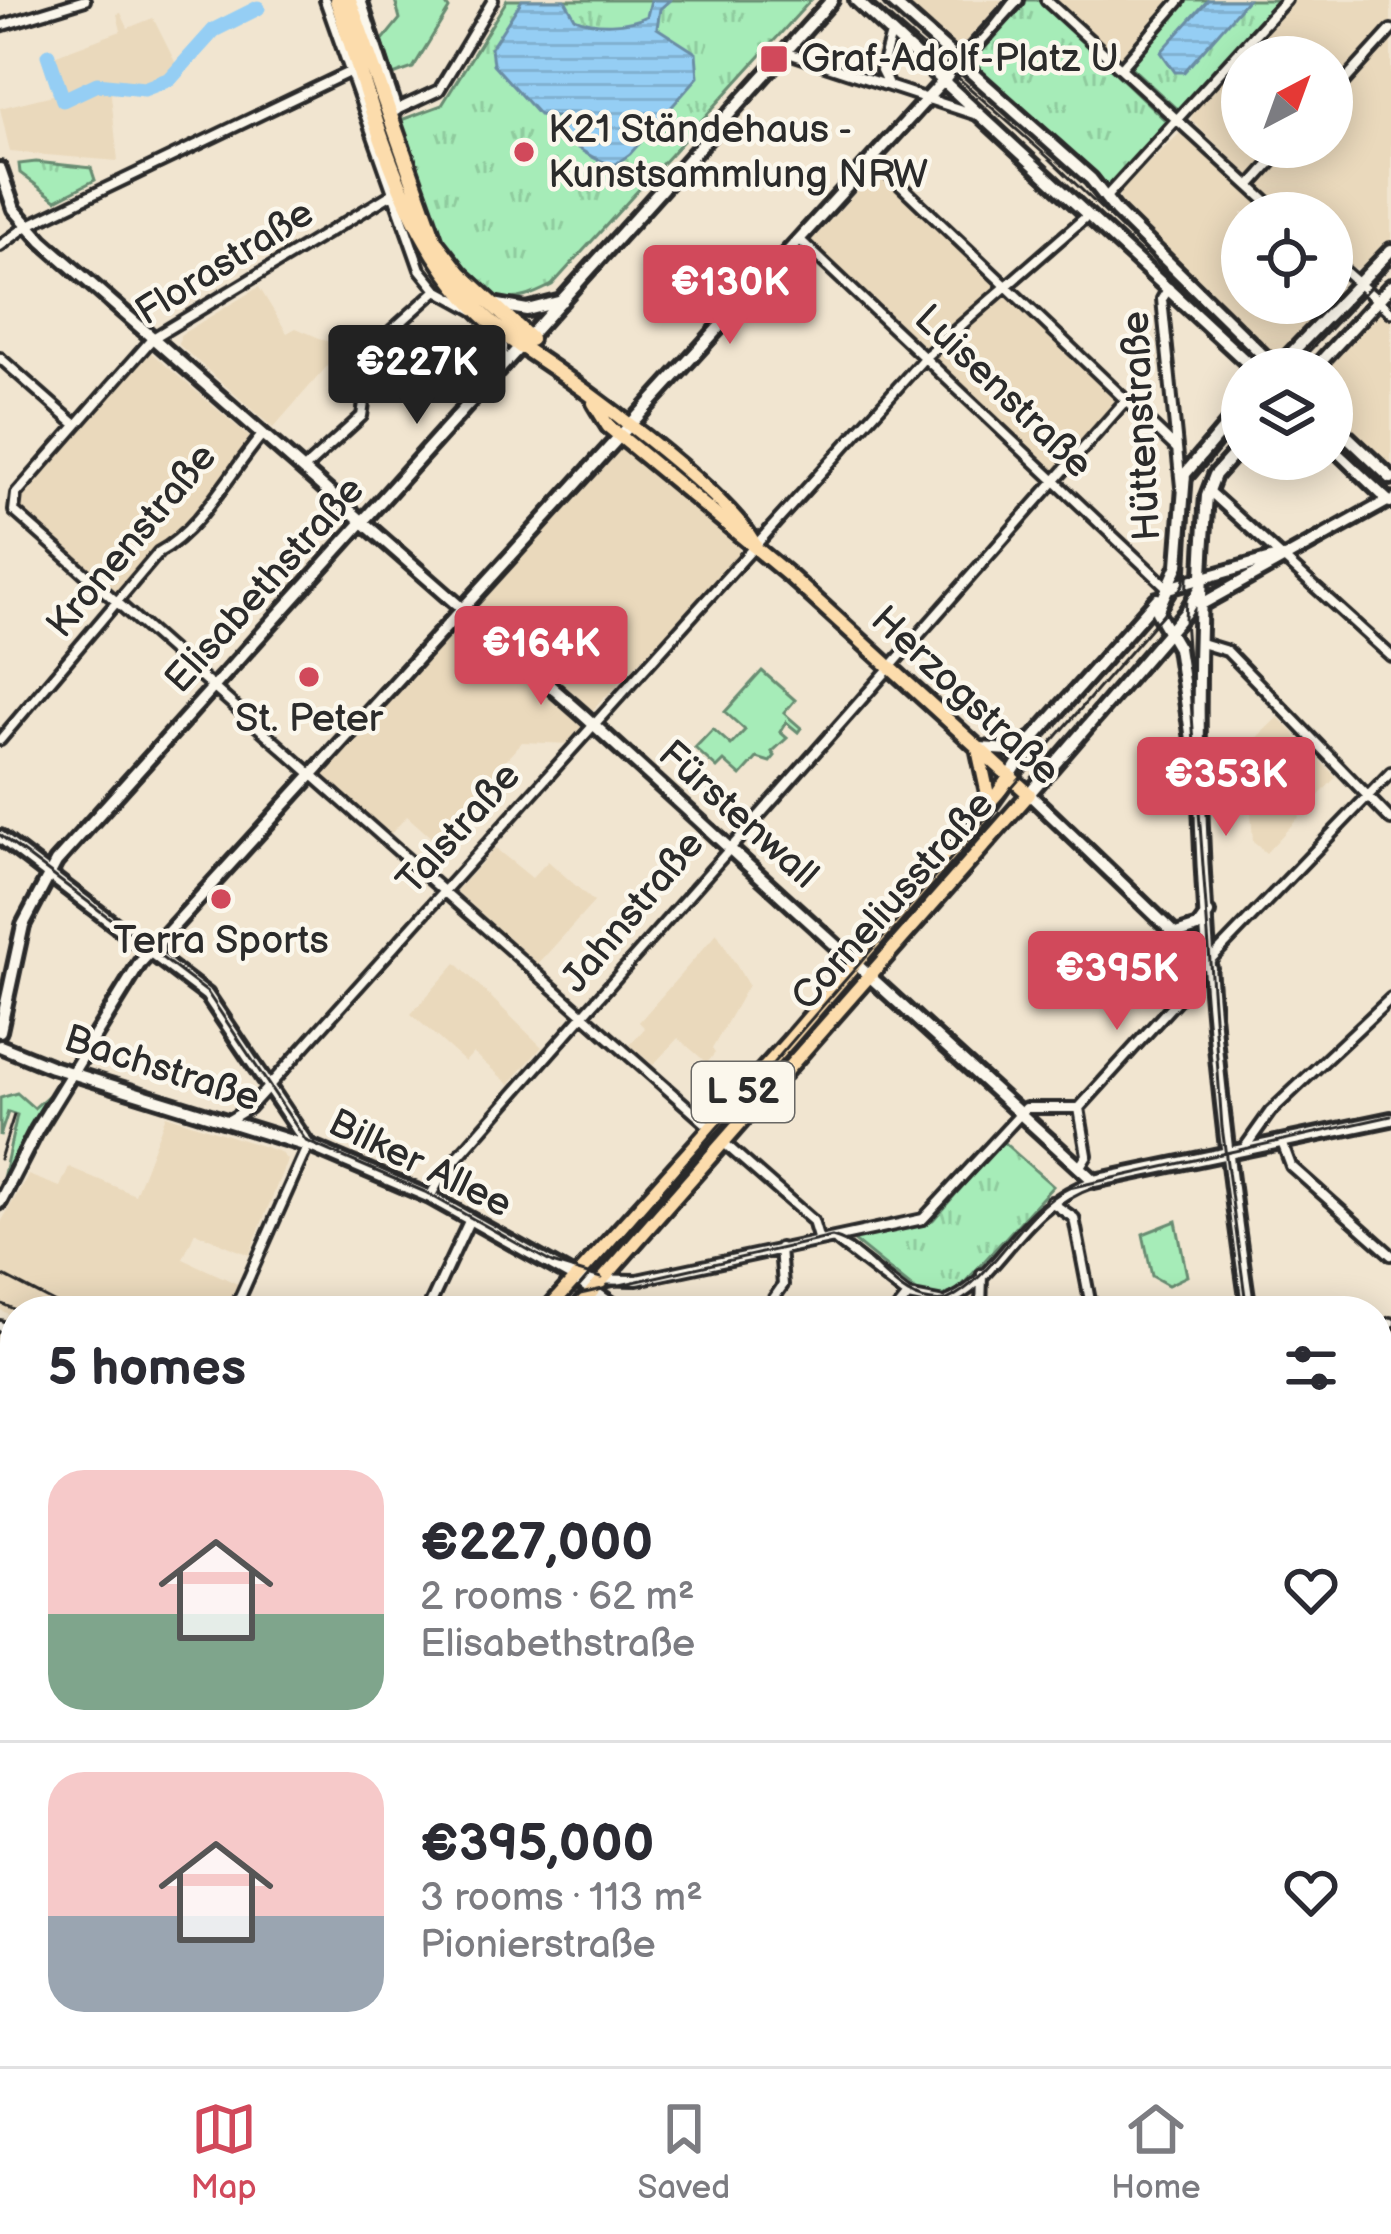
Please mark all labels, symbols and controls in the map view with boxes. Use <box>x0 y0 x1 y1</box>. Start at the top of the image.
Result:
place label: Graf-Adolf-Platz U <box>801 36 1119 83</box>
north arrow <box>1221 36 1353 168</box>
map controls <box>1221 36 1353 480</box>
marker: Graf-Adolf-Platz U <box>758 43 790 75</box>
place label: K21 Ständehaus - Kunstsammlung NRW <box>548 107 928 199</box>
marker: K21 Ständehaus - Kunstsammlung NRW <box>511 139 537 165</box>
street label: Florastraße <box>127 190 323 336</box>
button: locate <box>1221 192 1353 324</box>
pin: €130K <box>646 245 814 347</box>
text: €130K <box>670 260 790 307</box>
street label: Luisenstraße <box>904 295 1102 489</box>
street label: Hüttenstraße <box>1113 310 1171 542</box>
pin: €227K <box>333 325 501 427</box>
text: €227K <box>355 340 479 387</box>
button: layers <box>1221 348 1353 480</box>
street label: Kronenstraße <box>37 434 227 648</box>
street label: Elisabethstraße <box>156 467 374 703</box>
street label: Herzogstraße <box>861 597 1069 795</box>
pin: €164K <box>457 606 625 708</box>
text: €164K <box>482 621 600 668</box>
marker: St. Peter <box>296 664 322 690</box>
place label: St. Peter <box>235 696 384 743</box>
street label: Fürstenwall <box>648 731 828 899</box>
pin: €353K <box>1142 737 1310 839</box>
text: €353K <box>1164 752 1288 799</box>
street label: Talstraße <box>387 753 531 905</box>
street label: Corneliusstraße <box>782 781 1004 1021</box>
street label: Jahnstraße <box>552 822 714 1002</box>
marker: Terra Sports <box>208 886 234 912</box>
place label: Terra Sports <box>113 918 329 965</box>
pin: €395K <box>1033 931 1201 1033</box>
text: €395K <box>1055 946 1179 993</box>
street label: Bachstraße <box>58 1015 266 1123</box>
road number: L 52 <box>692 1062 794 1122</box>
street label: Bilker Allee <box>321 1099 519 1229</box>
icon: filters <box>1278 1335 1344 1401</box>
text: 5 homes <box>48 1338 246 1399</box>
text: €227,000 <box>420 1513 653 1574</box>
icon: home <box>144 1518 288 1662</box>
icon: heart <box>1278 1557 1344 1623</box>
text: 2 rooms · 62 m² <box>420 1574 695 1621</box>
text: Elisabethstraße <box>420 1621 695 1668</box>
text: €395,000 <box>420 1814 654 1875</box>
icon: home <box>144 1820 288 1964</box>
icon: heart <box>1278 1859 1344 1925</box>
text: 3 rooms · 113 m² <box>420 1875 703 1922</box>
text: Pionierstraße <box>420 1922 656 1969</box>
tab: Map <box>190 2096 257 2208</box>
tab: Saved <box>637 2096 730 2208</box>
tab: Home <box>1111 2096 1201 2208</box>

